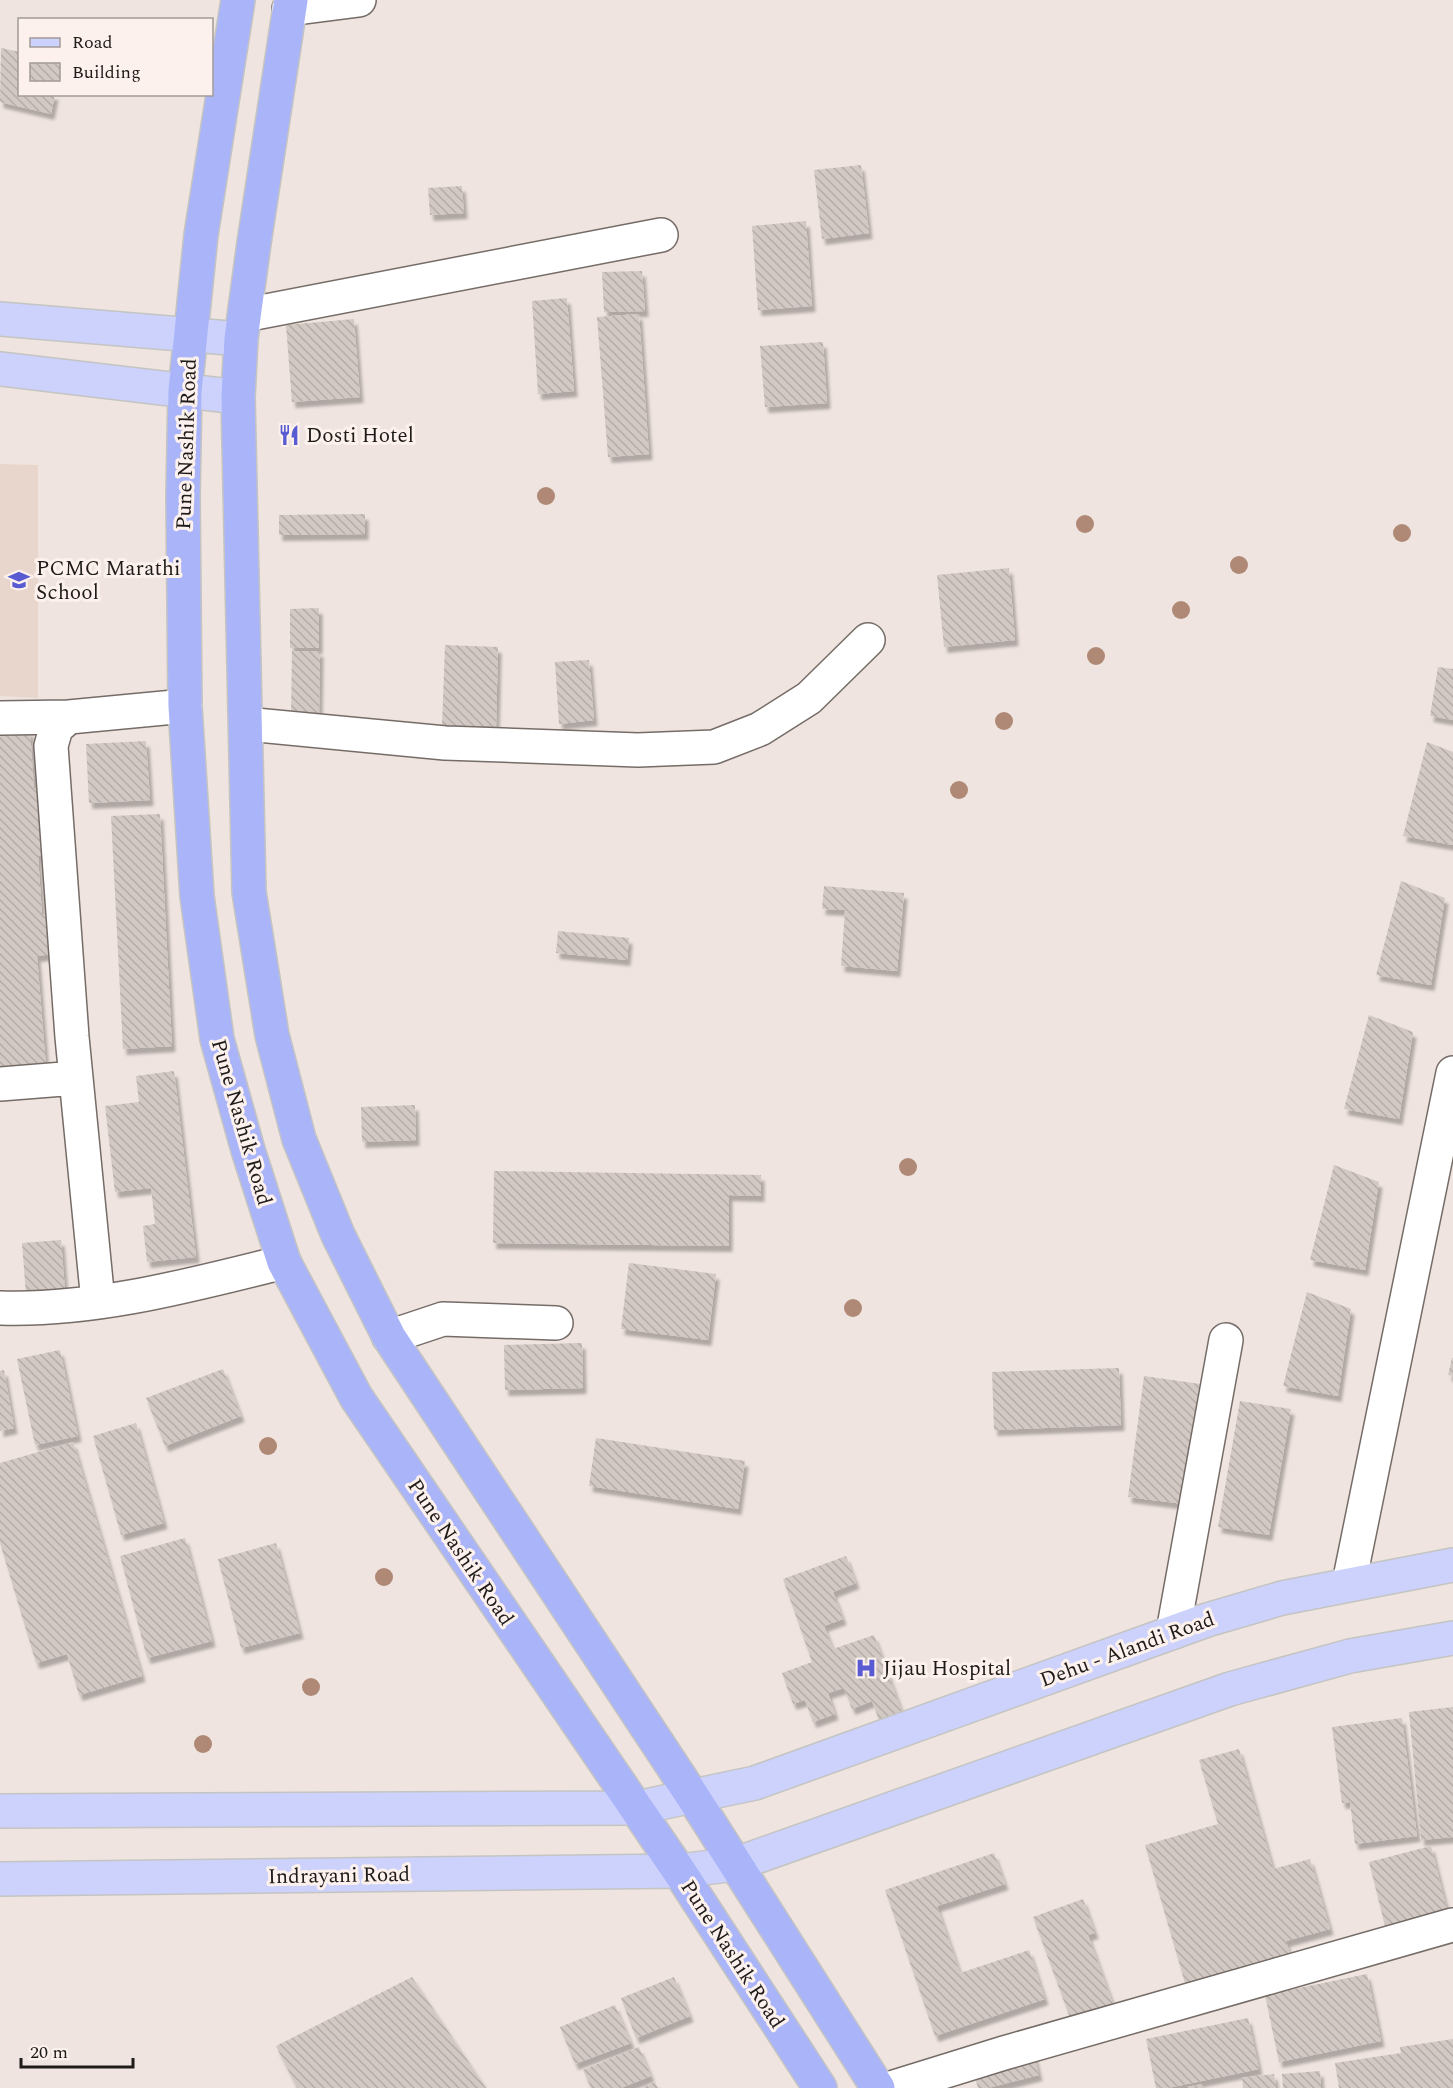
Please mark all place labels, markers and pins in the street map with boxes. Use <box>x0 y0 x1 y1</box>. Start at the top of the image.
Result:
place label: Dosti Hotel <box>306 420 414 452</box>
restaurant icon: Dosti Hotel <box>277 423 301 447</box>
place label: PCMC Marathi School <box>36 553 181 609</box>
school or university icon: PCMC Marathi School <box>7 568 31 592</box>
place label: Jijau Hospital <box>883 1653 1011 1685</box>
hospital icon: Jijau Hospital <box>854 1656 878 1680</box>

